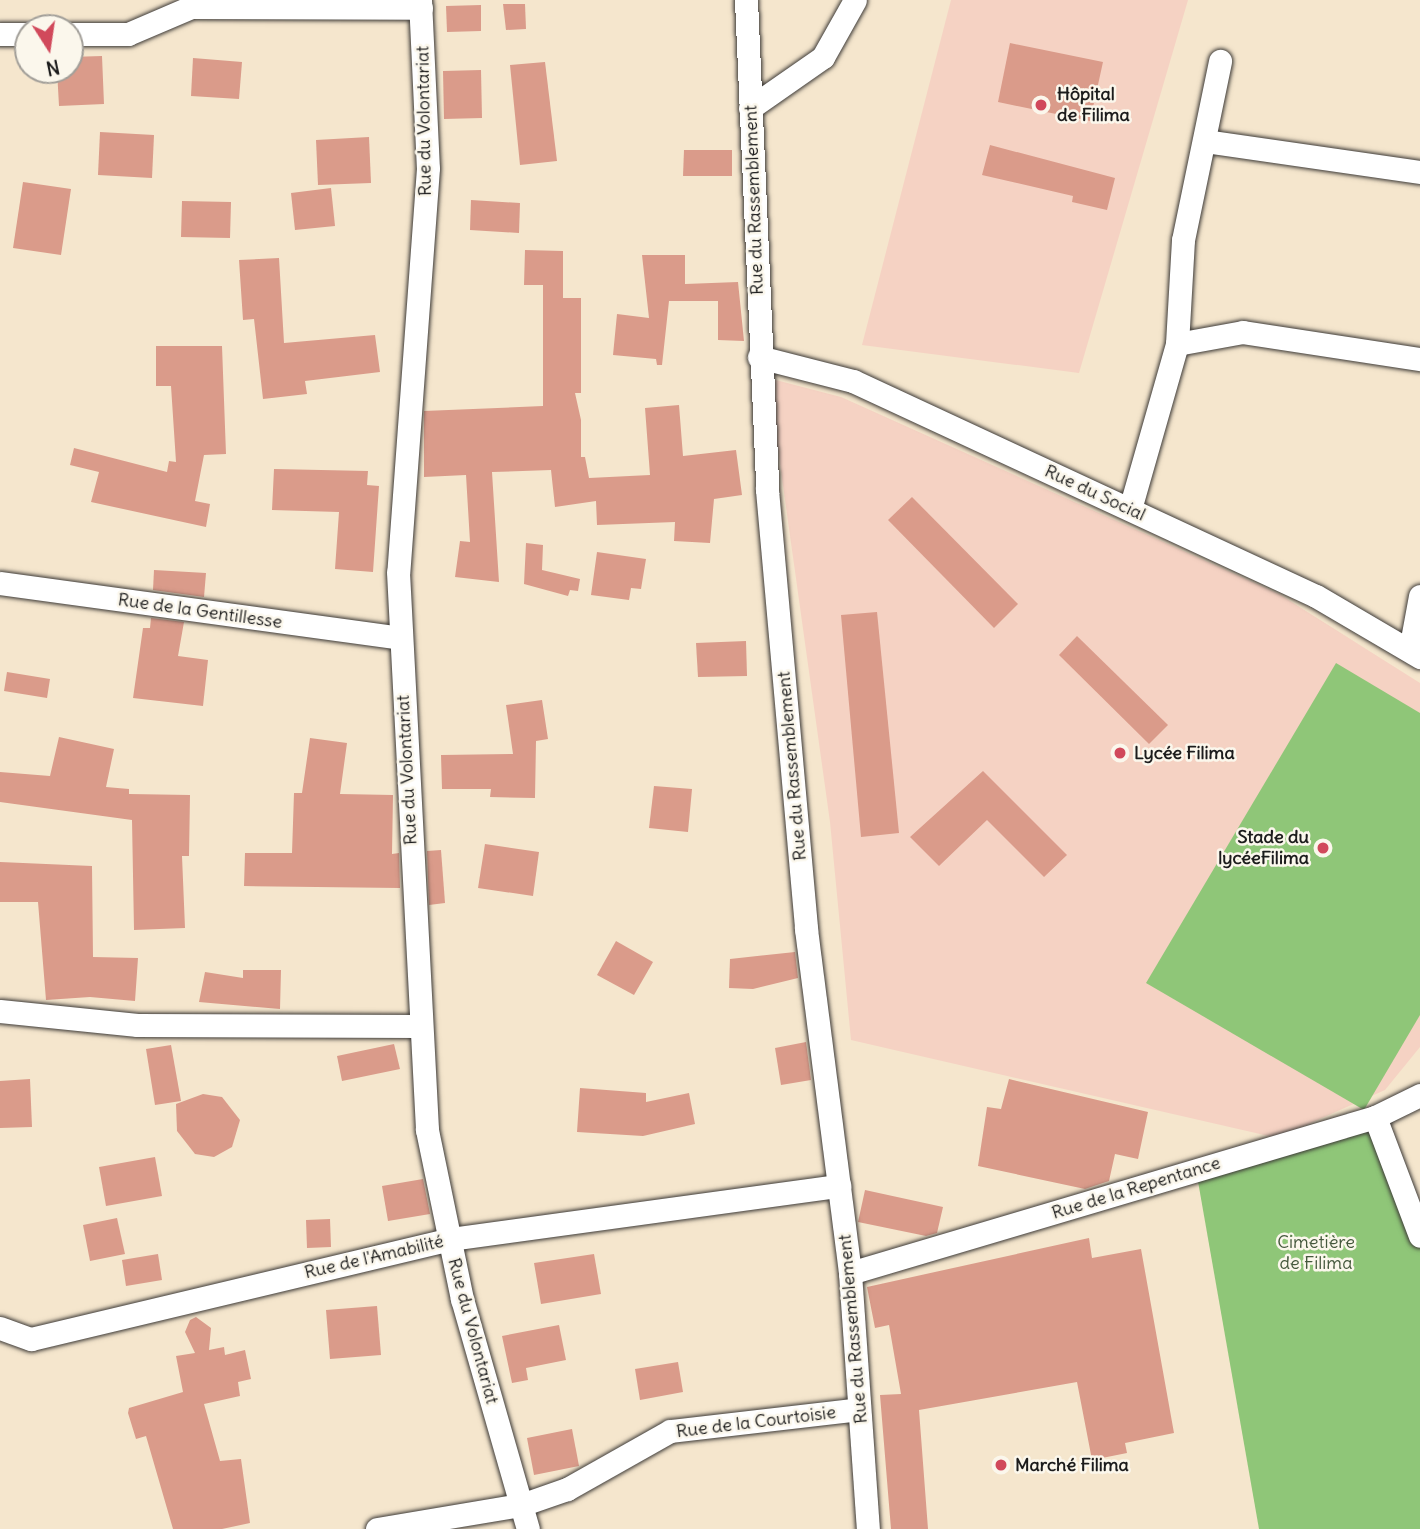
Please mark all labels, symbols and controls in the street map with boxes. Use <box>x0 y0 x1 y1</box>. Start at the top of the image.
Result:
north arrow <box>14 14 84 84</box>
street label: Rue du Volontariat <box>412 46 436 196</box>
text: N <box>44 54 62 81</box>
place label: Hôpital de Filima <box>1057 84 1130 126</box>
marker: Hôpital de Filima <box>1031 95 1051 115</box>
street label: Rue du Rassemblement <box>740 105 768 295</box>
street label: Rue du Social <box>1041 460 1149 526</box>
street label: Rue de la Gentillesse <box>116 589 284 633</box>
street label: Rue du Rassemblement <box>773 670 811 862</box>
street label: Rue du Volontariat <box>392 694 422 846</box>
place label: Lycée Filima <box>1134 742 1235 764</box>
marker: Lycée Filima <box>1112 745 1128 761</box>
place label: Stade du lycéeFilima <box>1218 827 1309 870</box>
marker: Stade du lycéeFilima <box>1315 840 1331 856</box>
street label: Rue de la Repentance <box>1049 1152 1223 1224</box>
street label: Rue de l'Amabilité <box>302 1230 446 1284</box>
park label: Cimetière de Filima <box>1277 1232 1355 1274</box>
street label: Rue du Rassemblement <box>834 1233 872 1425</box>
street label: Rue du Volontariat <box>443 1256 503 1406</box>
street label: Rue de la Courtoisie <box>675 1401 837 1443</box>
place label: Marché Filima <box>1015 1454 1129 1476</box>
marker: Marché Filima <box>993 1457 1009 1473</box>

